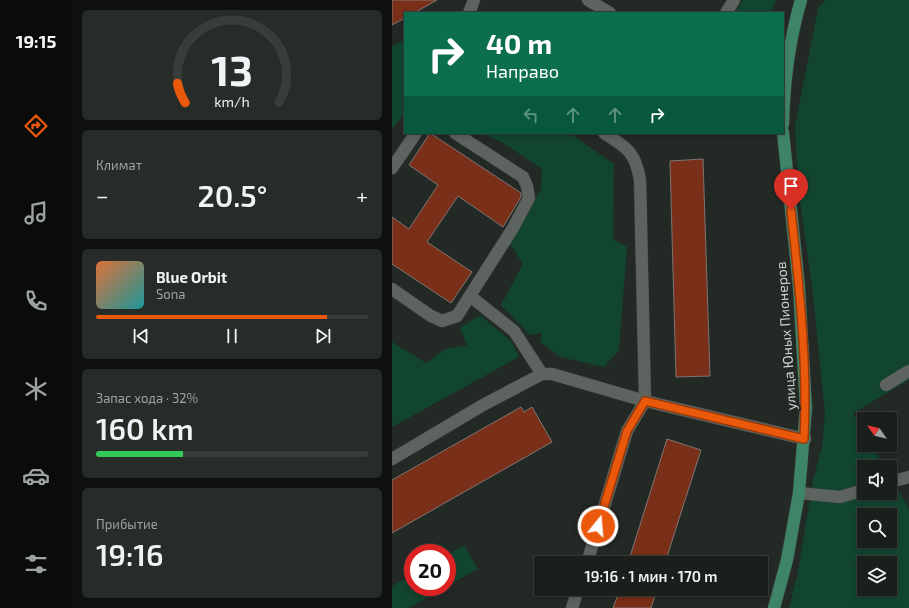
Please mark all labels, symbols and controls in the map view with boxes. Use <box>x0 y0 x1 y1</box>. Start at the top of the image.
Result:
text: 40 m <box>486 26 552 60</box>
icon: right <box>420 28 472 80</box>
text: 19:15 <box>16 30 56 52</box>
text: 13 <box>211 44 253 94</box>
text: Направо <box>486 60 559 82</box>
text: km/h <box>214 92 250 109</box>
icon: left <box>520 104 542 126</box>
icon: ahead <box>562 104 584 126</box>
icon: ahead <box>604 104 626 126</box>
icon: right <box>646 104 668 126</box>
icon: directions <box>22 112 50 140</box>
text: Климат <box>96 157 142 173</box>
pin <box>774 169 808 210</box>
icon: arrive <box>780 175 802 197</box>
text: 20.5° <box>197 177 267 213</box>
text: − <box>96 182 109 208</box>
text: + <box>356 182 368 208</box>
icon: music <box>22 199 50 227</box>
street label: улица Юных Пионеров <box>772 261 799 411</box>
text: Blue Orbit <box>156 268 227 286</box>
text: Sona <box>156 286 185 302</box>
icon: phone <box>22 287 50 315</box>
icon: previous <box>130 325 152 347</box>
icon: pause <box>221 325 243 347</box>
icon: next <box>312 325 334 347</box>
icon: climate <box>22 375 50 403</box>
text: Запас хода · 32% <box>96 390 198 406</box>
text: 160 km <box>96 410 194 446</box>
north arrow <box>857 412 897 452</box>
map controls <box>857 412 897 596</box>
button: sound <box>857 460 897 500</box>
icon: car <box>22 462 50 490</box>
position arrow <box>577 505 619 547</box>
button: search <box>857 508 897 548</box>
text: Прибытие <box>96 516 158 532</box>
text: 19:16 <box>96 536 163 572</box>
speed limit sign: 20 <box>404 544 456 596</box>
icon: filters <box>22 550 50 578</box>
button: layers <box>857 556 897 596</box>
text: 19:16 · 1 мин · 170 m <box>584 567 718 585</box>

